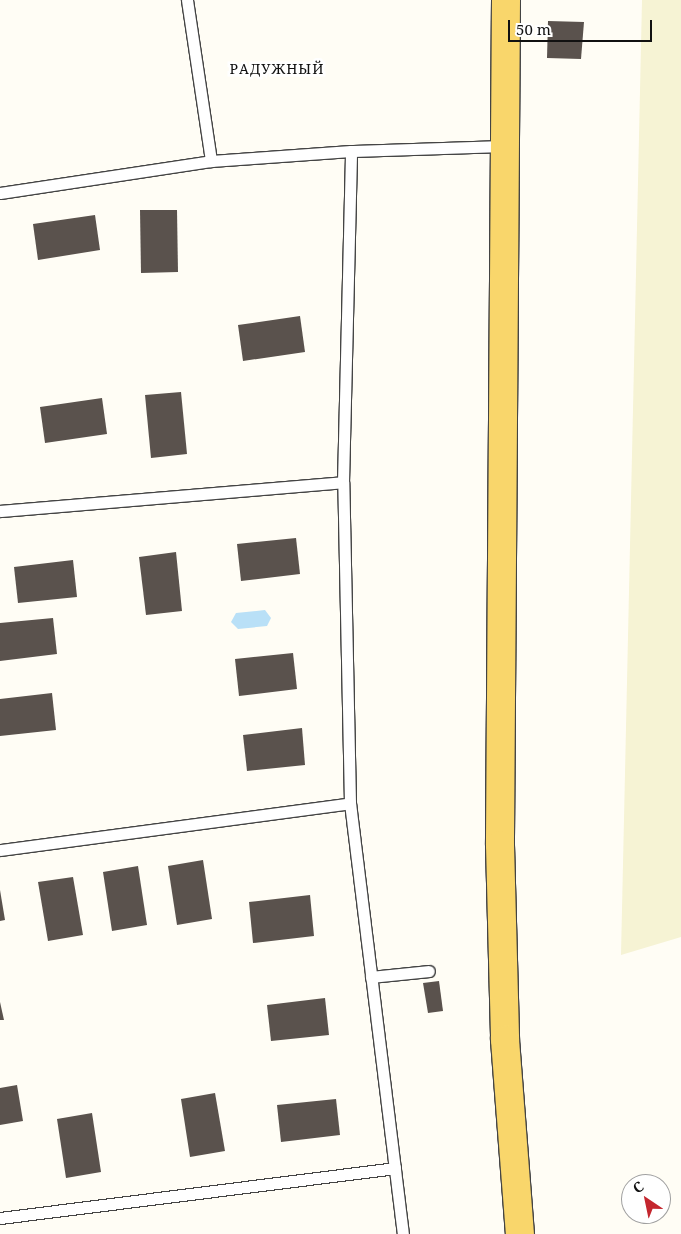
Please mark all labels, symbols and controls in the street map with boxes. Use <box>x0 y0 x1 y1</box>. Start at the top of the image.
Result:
scale bar <box>511 10 655 42</box>
text: 50 m <box>516 19 551 39</box>
district label: РАДУЖНЫЙ <box>229 61 325 77</box>
north arrow <box>621 1174 671 1224</box>
text: С <box>629 1177 647 1197</box>

